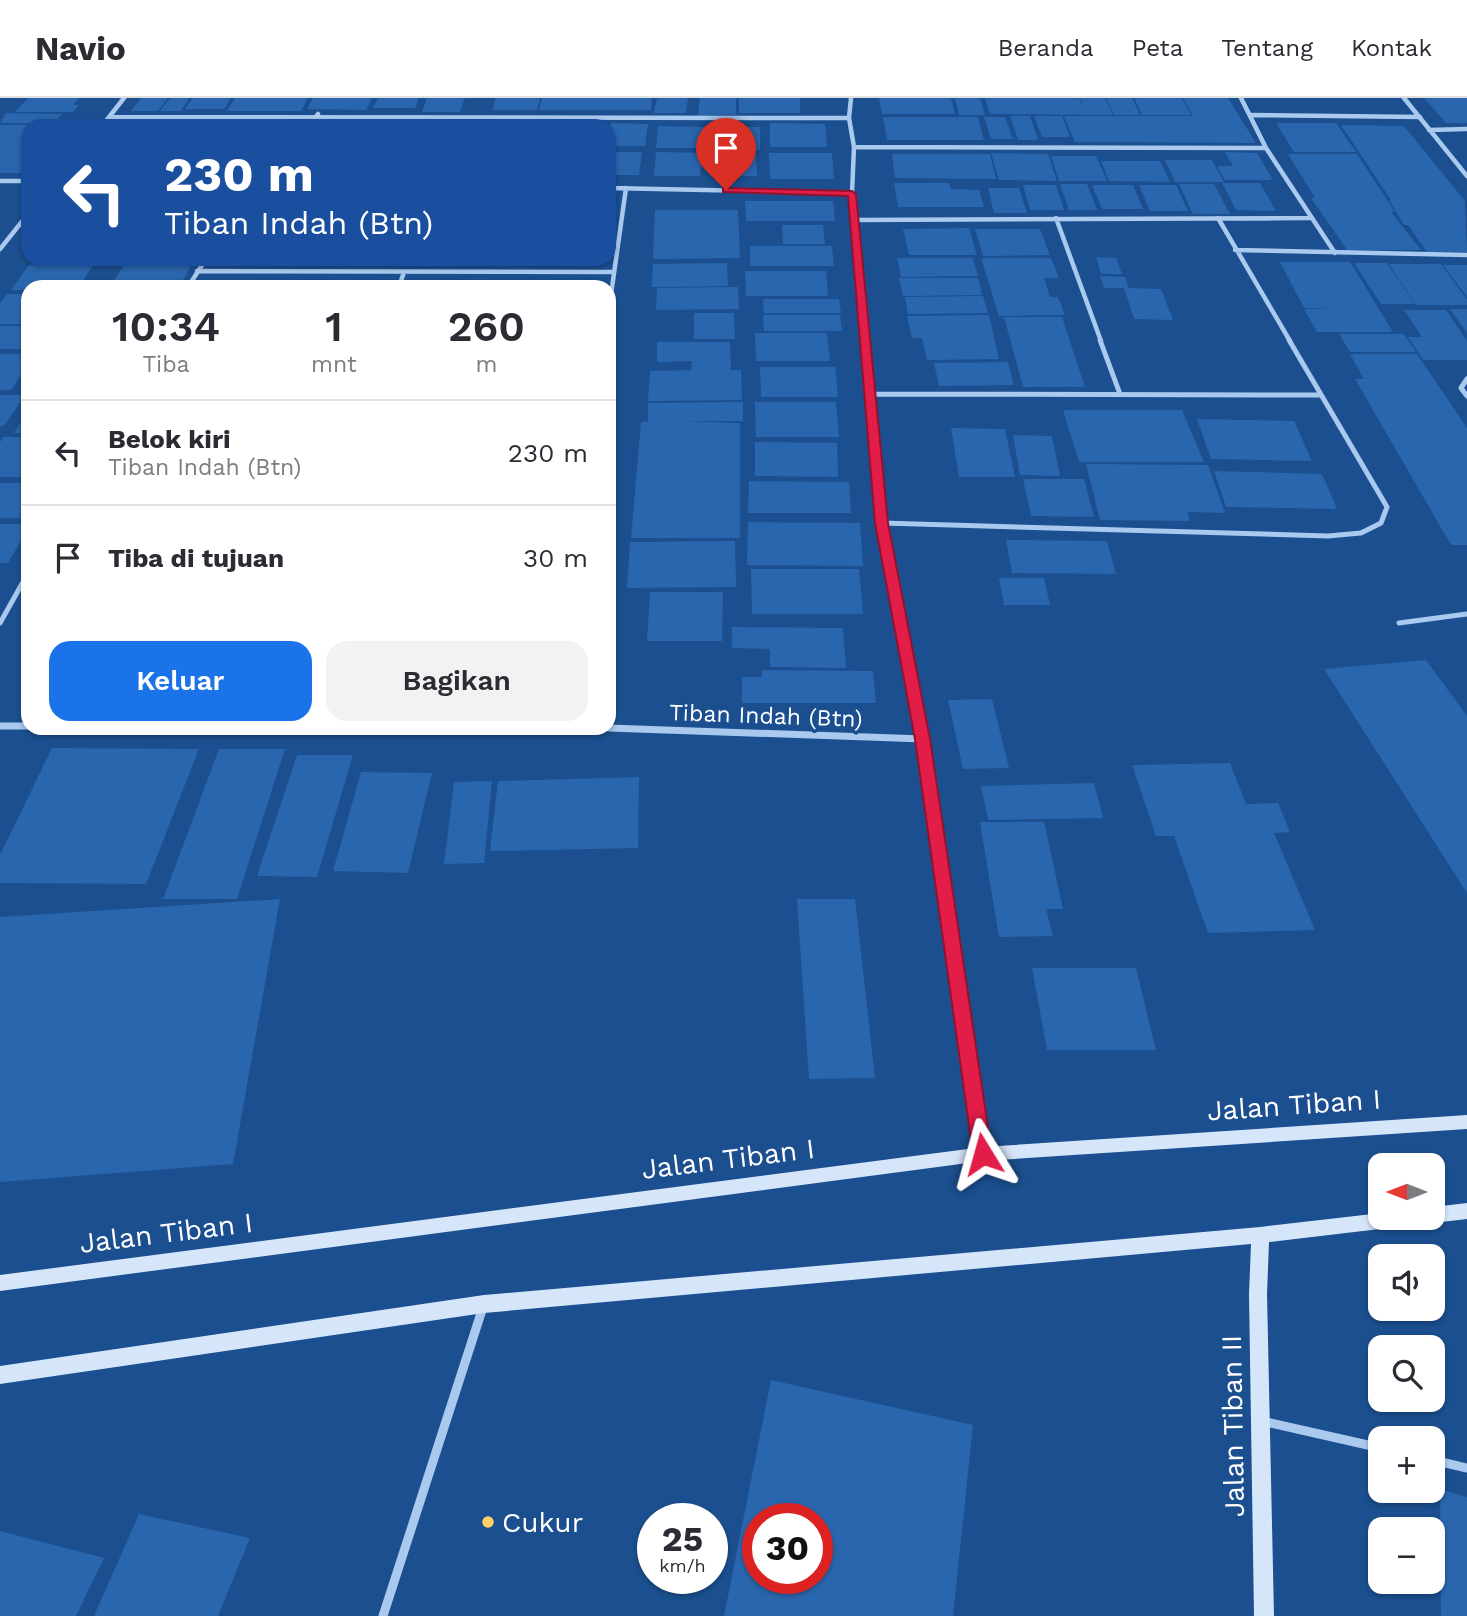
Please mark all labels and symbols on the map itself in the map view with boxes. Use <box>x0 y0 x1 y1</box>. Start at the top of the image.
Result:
pin <box>696 118 756 190</box>
street label: Tiban Indah (Btn) <box>669 699 863 733</box>
street label: Jalan Tiban I <box>1206 1082 1382 1128</box>
position arrow <box>946 1117 1020 1191</box>
street label: Jalan Tiban I <box>640 1132 816 1186</box>
north arrow <box>1368 1153 1446 1230</box>
street label: Jalan Tiban I <box>78 1206 254 1260</box>
street label: Jalan Tiban II <box>1215 1334 1251 1518</box>
speed limit sign: 30 <box>742 1503 833 1594</box>
place label: Cukur <box>502 1506 583 1539</box>
marker: Cukur <box>480 1514 496 1530</box>

